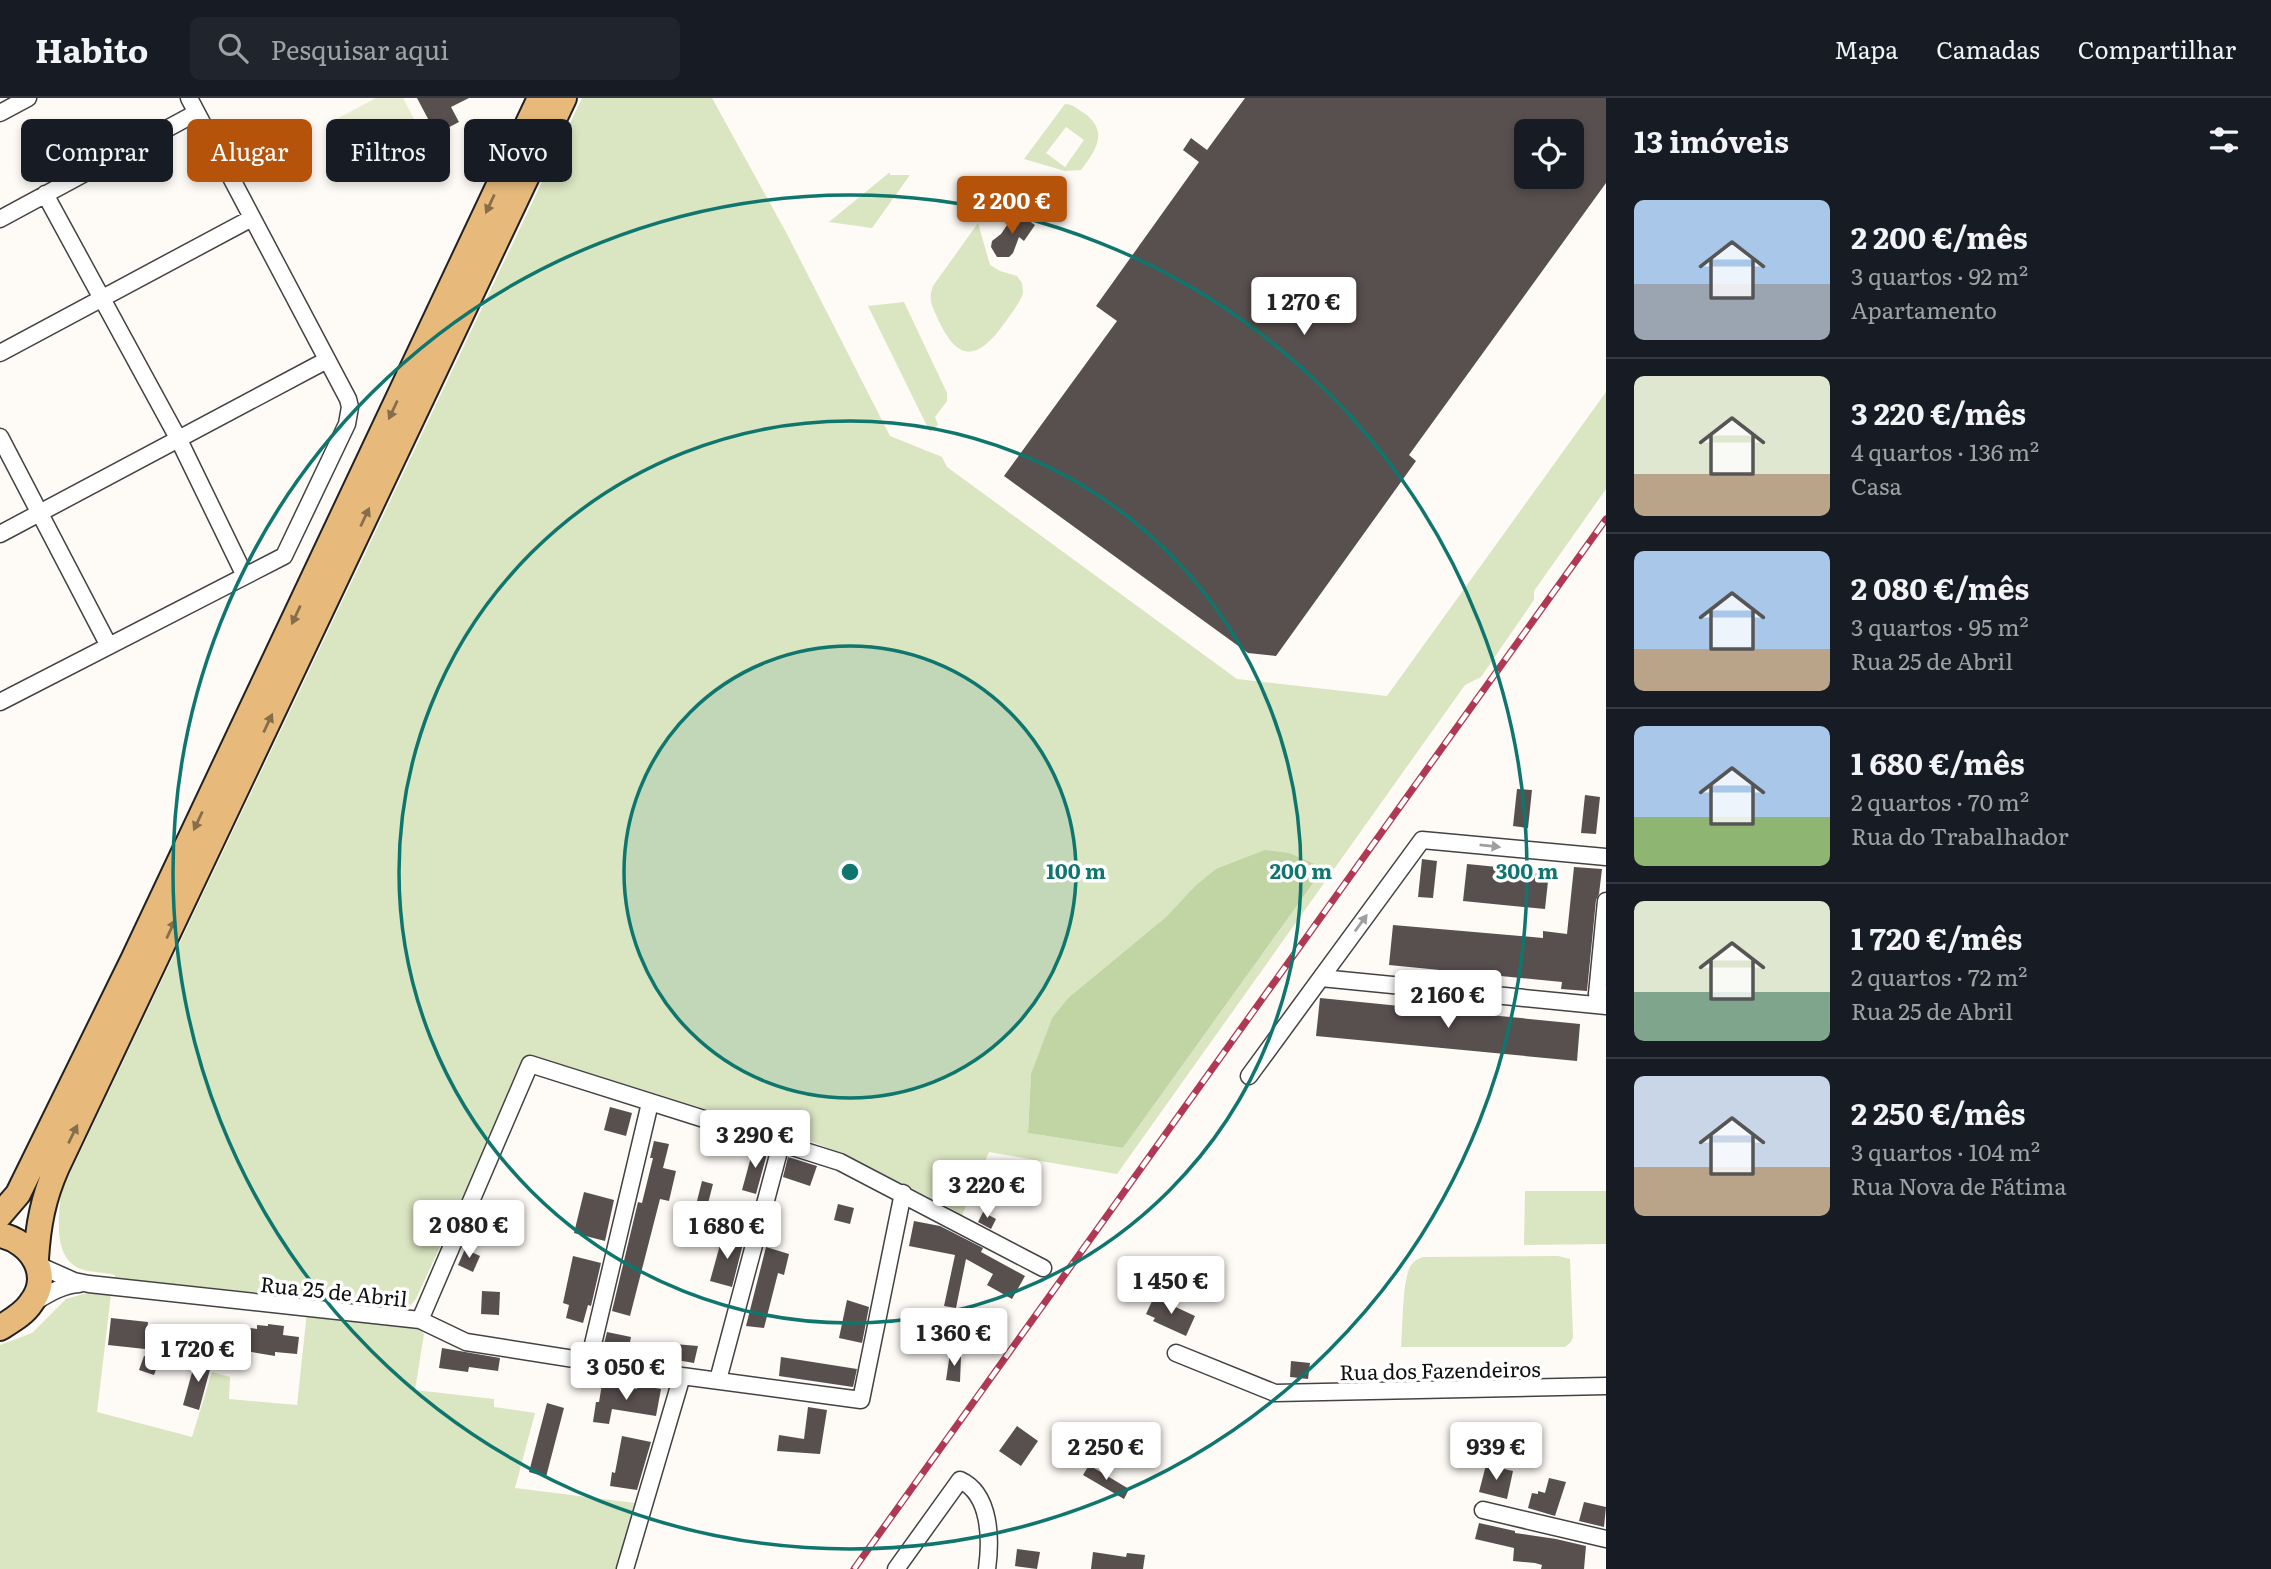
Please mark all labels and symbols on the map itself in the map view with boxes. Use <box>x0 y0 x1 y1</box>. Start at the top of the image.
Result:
pin: 2 200 € <box>947 176 1077 236</box>
one-way arrow <box>485 194 496 214</box>
pin: 1 270 € <box>1239 278 1369 337</box>
one-way arrow <box>387 400 399 420</box>
one-way arrow <box>359 507 371 527</box>
one-way arrow <box>290 605 301 625</box>
one-way arrow <box>262 713 274 733</box>
one-way arrow <box>193 811 204 831</box>
one-way arrow <box>1479 841 1501 852</box>
text: 100 m <box>1046 854 1106 885</box>
text: 200 m <box>1270 854 1332 885</box>
text: 300 m <box>1496 854 1558 885</box>
centre of rings <box>838 860 862 884</box>
one-way arrow <box>1354 914 1368 932</box>
one-way arrow <box>166 919 177 939</box>
pin: 2 160 € <box>1383 970 1513 1030</box>
pin: 3 290 € <box>690 1110 820 1170</box>
one-way arrow <box>68 1124 79 1144</box>
pin: 3 220 € <box>922 1160 1052 1220</box>
pin: 2 080 € <box>404 1200 534 1260</box>
pin: 1 680 € <box>662 1202 792 1261</box>
pin: 1 450 € <box>1106 1256 1236 1316</box>
street label: Rua 25 de Abril <box>259 1267 409 1313</box>
pin: 1 360 € <box>889 1308 1019 1368</box>
pin: 1 720 € <box>133 1324 263 1384</box>
pin: 3 050 € <box>561 1342 691 1402</box>
street label: Rua dos Fazendeiros <box>1339 1352 1541 1386</box>
pin: 2 250 € <box>1041 1422 1171 1482</box>
pin: 939 € <box>1447 1422 1545 1482</box>

